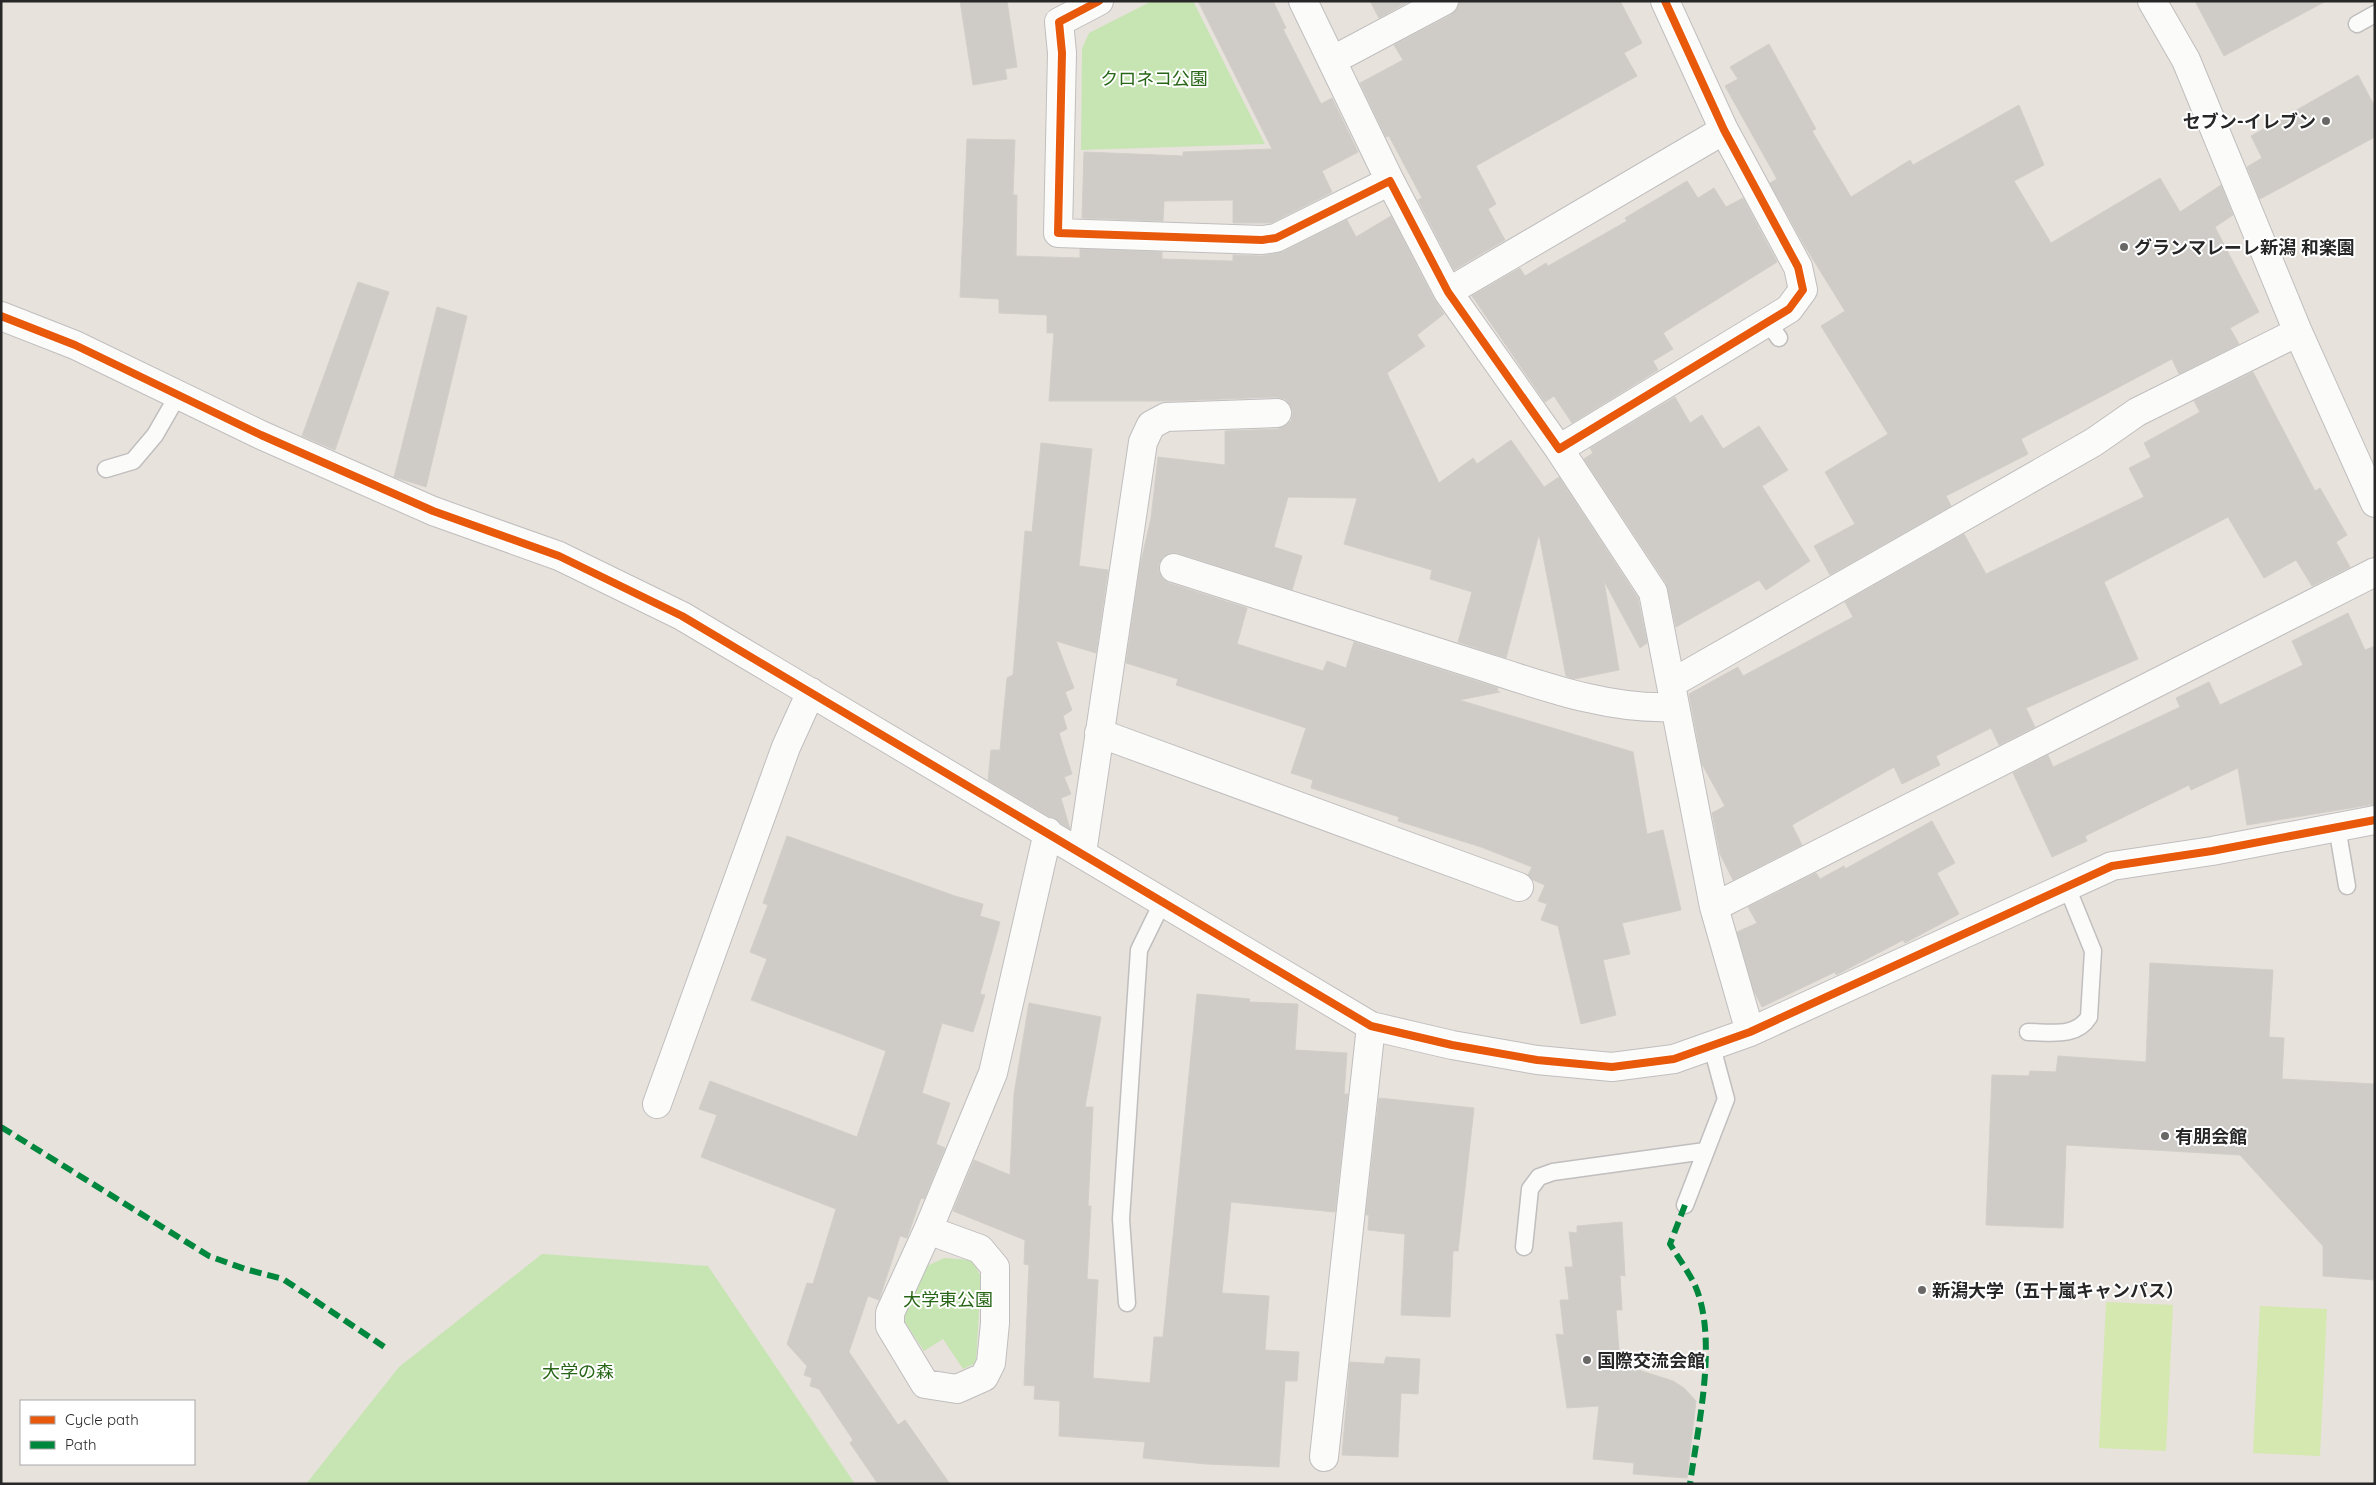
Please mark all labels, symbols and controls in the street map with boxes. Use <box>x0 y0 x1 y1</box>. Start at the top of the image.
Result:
park label: クロネコ公園 <box>1100 67 1208 90</box>
place label: セブン-イレブン <box>2183 110 2316 133</box>
marker: セブン-イレブン <box>2320 115 2332 127</box>
place label: グランマレーレ新潟 和楽園 <box>2134 236 2355 259</box>
marker: グランマレーレ新潟 和楽園 <box>2118 241 2130 253</box>
place label: 有朋会館 <box>2175 1125 2247 1148</box>
marker: 有朋会館 <box>2159 1130 2171 1142</box>
place label: 新潟大学（五十嵐キャンパス） <box>1932 1279 2184 1302</box>
marker: 新潟大学（五十嵐キャンパス） <box>1916 1284 1928 1296</box>
park label: 大学東公園 <box>903 1288 993 1311</box>
place label: 国際交流会館 <box>1597 1349 1705 1372</box>
marker: 国際交流会館 <box>1581 1354 1593 1366</box>
park label: 大学の森 <box>542 1360 614 1383</box>
legend <box>20 1400 195 1465</box>
text: Cycle path <box>65 1410 139 1429</box>
text: Path <box>65 1435 97 1454</box>

